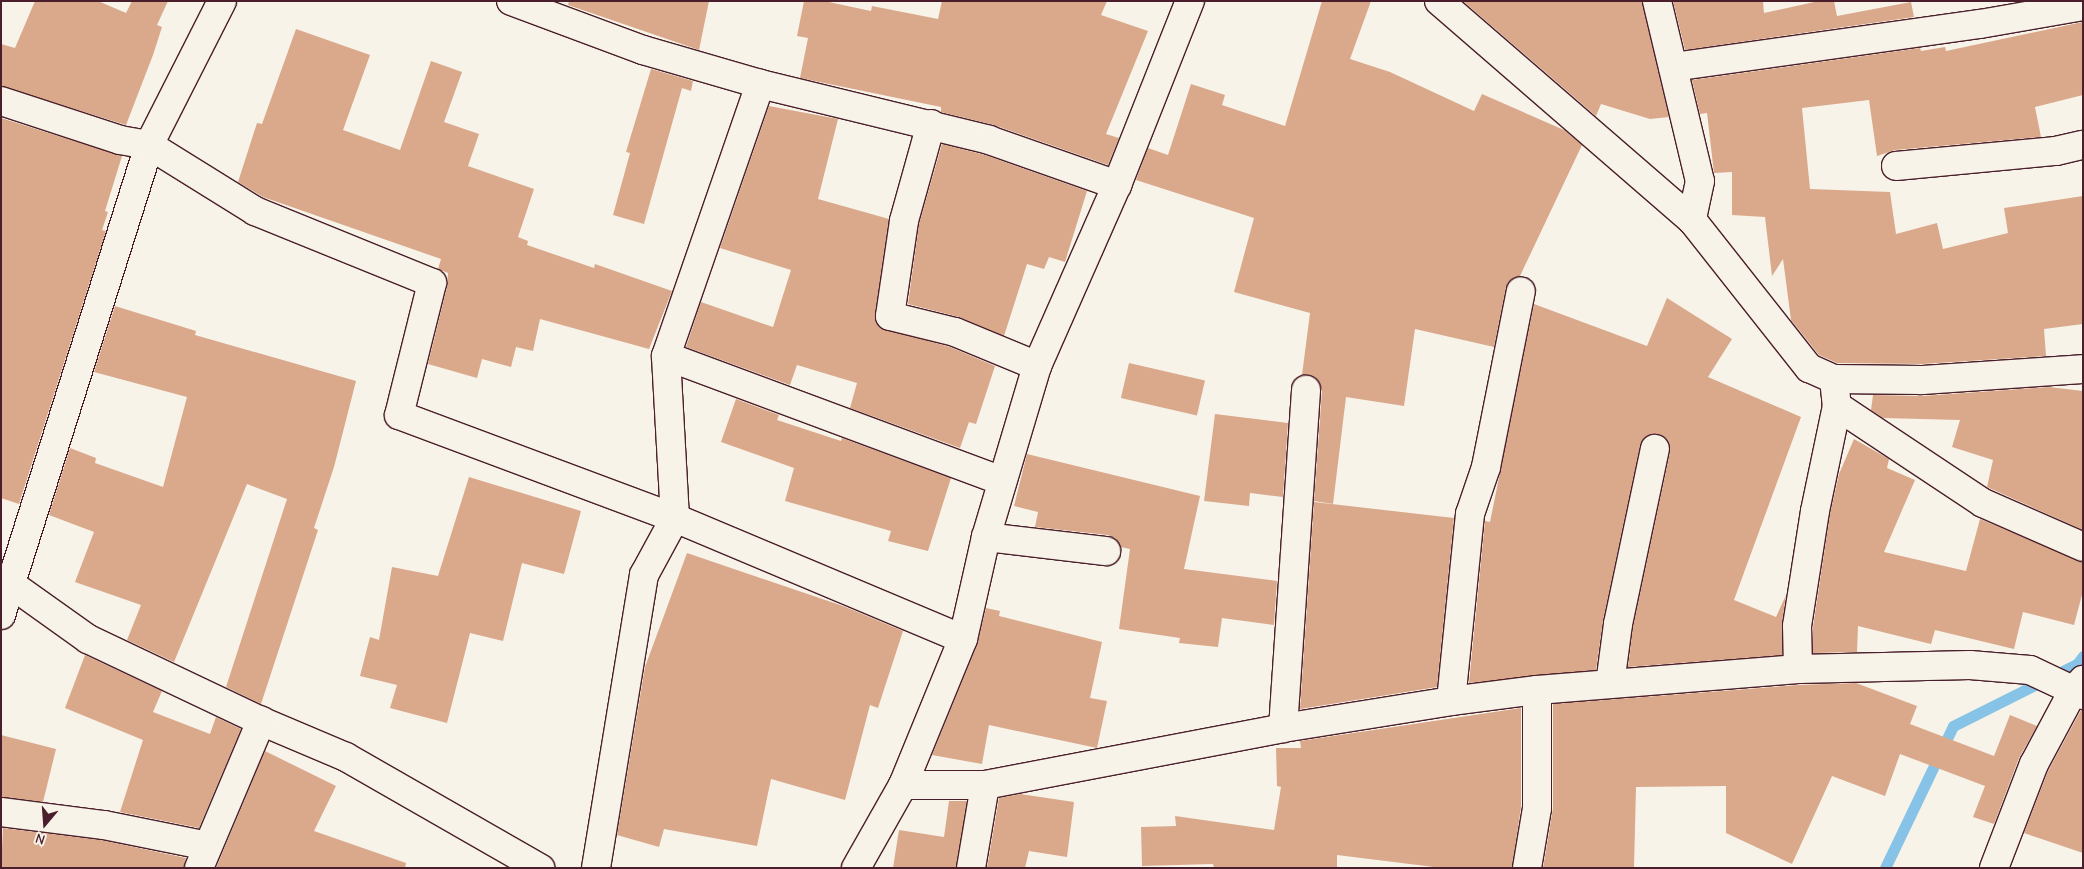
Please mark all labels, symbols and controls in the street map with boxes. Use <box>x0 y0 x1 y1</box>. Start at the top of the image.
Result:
north arrow <box>20 799 70 849</box>
text: N <box>33 829 47 848</box>

